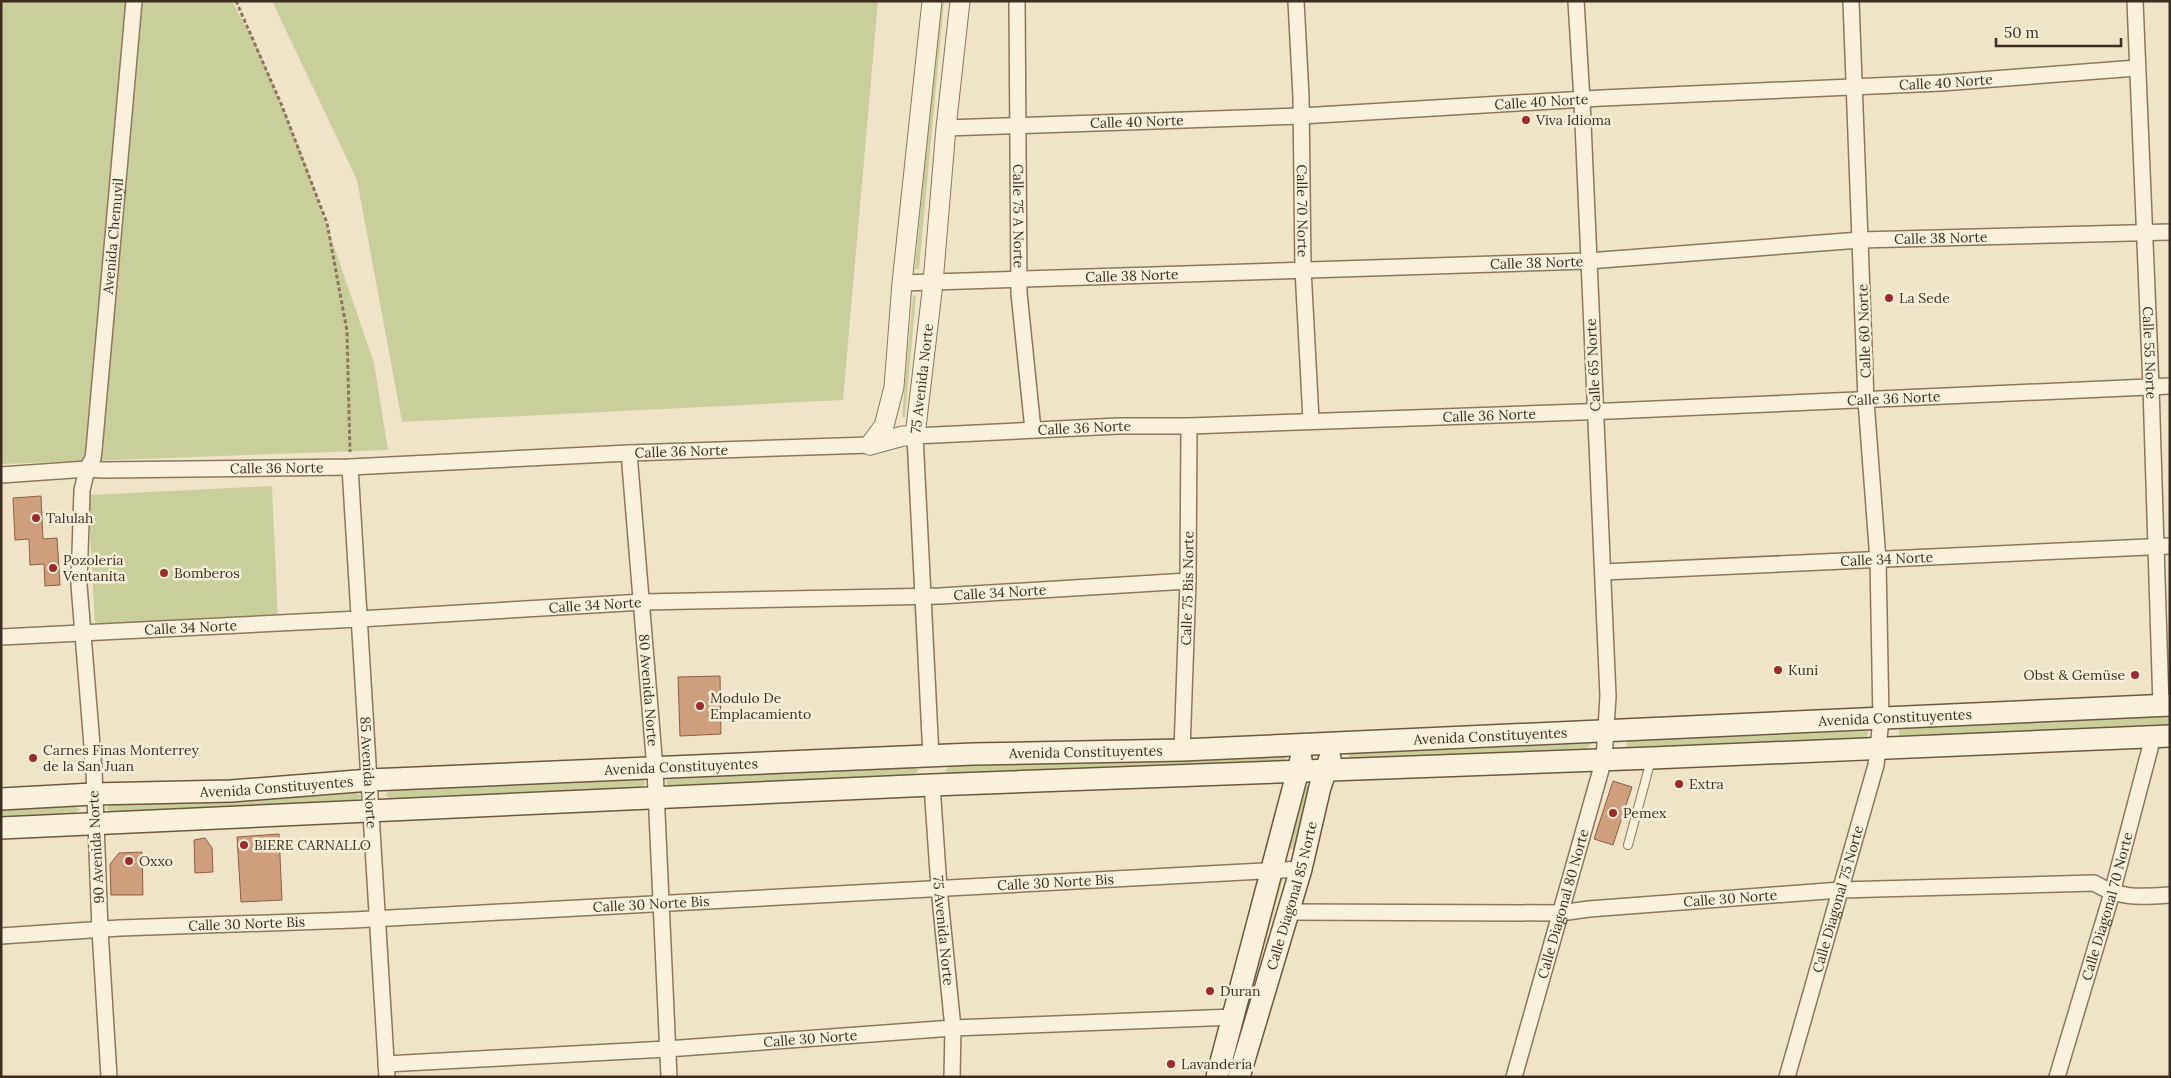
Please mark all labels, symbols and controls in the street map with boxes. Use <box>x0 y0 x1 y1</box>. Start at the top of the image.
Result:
scale bar <box>1996 15 2121 47</box>
text: 50 m <box>2004 23 2039 42</box>
street label: Calle 40 Norte <box>1899 70 1994 94</box>
street label: Calle 40 Norte <box>1494 90 1589 113</box>
street label: Calle 40 Norte <box>1090 111 1184 132</box>
place label: Viva Idioma <box>1535 111 1611 129</box>
marker: Viva Idioma <box>1520 114 1532 126</box>
street label: Calle 75 A Norte <box>1009 164 1028 269</box>
street label: Calle 70 Norte <box>1293 164 1312 258</box>
street label: Avenida Chemuyil <box>99 177 127 296</box>
street label: Calle 38 Norte <box>1894 228 1988 248</box>
street label: Calle 38 Norte <box>1490 252 1584 273</box>
street label: Calle 38 Norte <box>1085 265 1179 286</box>
street label: Calle 60 Norte <box>1853 283 1875 378</box>
place label: La Sede <box>1899 289 1950 307</box>
marker: La Sede <box>1883 292 1895 304</box>
street label: Calle 55 Norte <box>2139 306 2160 400</box>
street label: Calle 65 Norte <box>1582 318 1604 412</box>
street label: 75 Avenida Norte <box>906 322 937 435</box>
street label: Calle 36 Norte <box>1847 387 1941 409</box>
street label: Calle 36 Norte <box>1442 405 1537 426</box>
street label: Calle 36 Norte <box>1037 417 1131 439</box>
street label: Calle 36 Norte <box>634 441 729 462</box>
street label: Calle 36 Norte <box>230 458 324 477</box>
place label: Talulah <box>46 509 93 527</box>
marker: Talulah <box>30 512 42 524</box>
street label: Calle 75 Bis Norte <box>1177 530 1197 646</box>
street label: Calle 34 Norte <box>1840 548 1934 570</box>
place label: Pozolería Ventanita <box>62 551 126 585</box>
marker: Pozolería Ventanita <box>47 562 59 574</box>
place label: Bomberos <box>174 564 240 582</box>
marker: Bomberos <box>158 567 170 579</box>
street label: Calle 34 Norte <box>953 581 1047 604</box>
street label: Calle 34 Norte <box>548 593 642 617</box>
street label: Calle 34 Norte <box>144 616 238 639</box>
street label: 80 Avenida Norte <box>635 633 662 748</box>
place label: Kuni <box>1788 661 1818 679</box>
marker: Kuni <box>1772 664 1784 676</box>
place label: Obst & Gemüse <box>2024 666 2125 684</box>
marker: Obst & Gemüse <box>2129 669 2141 681</box>
place label: Modulo De Emplacamiento <box>710 689 811 723</box>
marker: Modulo De Emplacamiento <box>694 700 706 712</box>
street label: Avenida Constituyentes <box>1817 705 1972 730</box>
street label: 85 Avenida Norte <box>356 716 381 829</box>
street label: Avenida Constituyentes <box>1412 723 1568 748</box>
place label: Carnes Finas Monterrey de la San Juan <box>43 741 200 775</box>
street label: Avenida Constituyentes <box>1008 741 1163 762</box>
marker: Carnes Finas Monterrey de la San Juan <box>27 752 39 764</box>
street label: Avenida Constituyentes <box>603 754 758 779</box>
street label: Avenida Constituyentes <box>199 772 354 801</box>
place label: Extra <box>1689 775 1724 793</box>
marker: Extra <box>1673 778 1685 790</box>
street label: 90 Avenida Norte <box>84 790 108 904</box>
place label: Pemex <box>1623 804 1667 822</box>
marker: Pemex <box>1607 807 1619 819</box>
street label: Calle Diagonal 85 Norte <box>1262 819 1321 972</box>
street label: Calle Diagonal 75 Norte <box>1808 823 1867 975</box>
street label: Calle Diagonal 80 Norte <box>1533 826 1593 981</box>
street label: Calle Diagonal 70 Norte <box>2077 830 2137 983</box>
place label: BIERE CARNALLO <box>254 836 371 854</box>
marker: BIERE CARNALLO <box>238 839 250 851</box>
place label: Oxxo <box>139 852 173 870</box>
marker: Oxxo <box>123 855 135 867</box>
street label: Calle 30 Norte Bis <box>997 870 1114 894</box>
street label: 75 Avenida Norte <box>929 875 958 987</box>
street label: Calle 30 Norte <box>1683 886 1778 911</box>
street label: Calle 30 Norte Bis <box>592 892 710 916</box>
street label: Calle 30 Norte Bis <box>188 913 305 935</box>
place label: Duran <box>1220 982 1261 1000</box>
marker: Duran <box>1204 985 1216 997</box>
street label: Calle 30 Norte <box>763 1026 858 1051</box>
place label: Lavandería <box>1181 1055 1252 1073</box>
marker: Lavandería <box>1165 1058 1177 1070</box>

